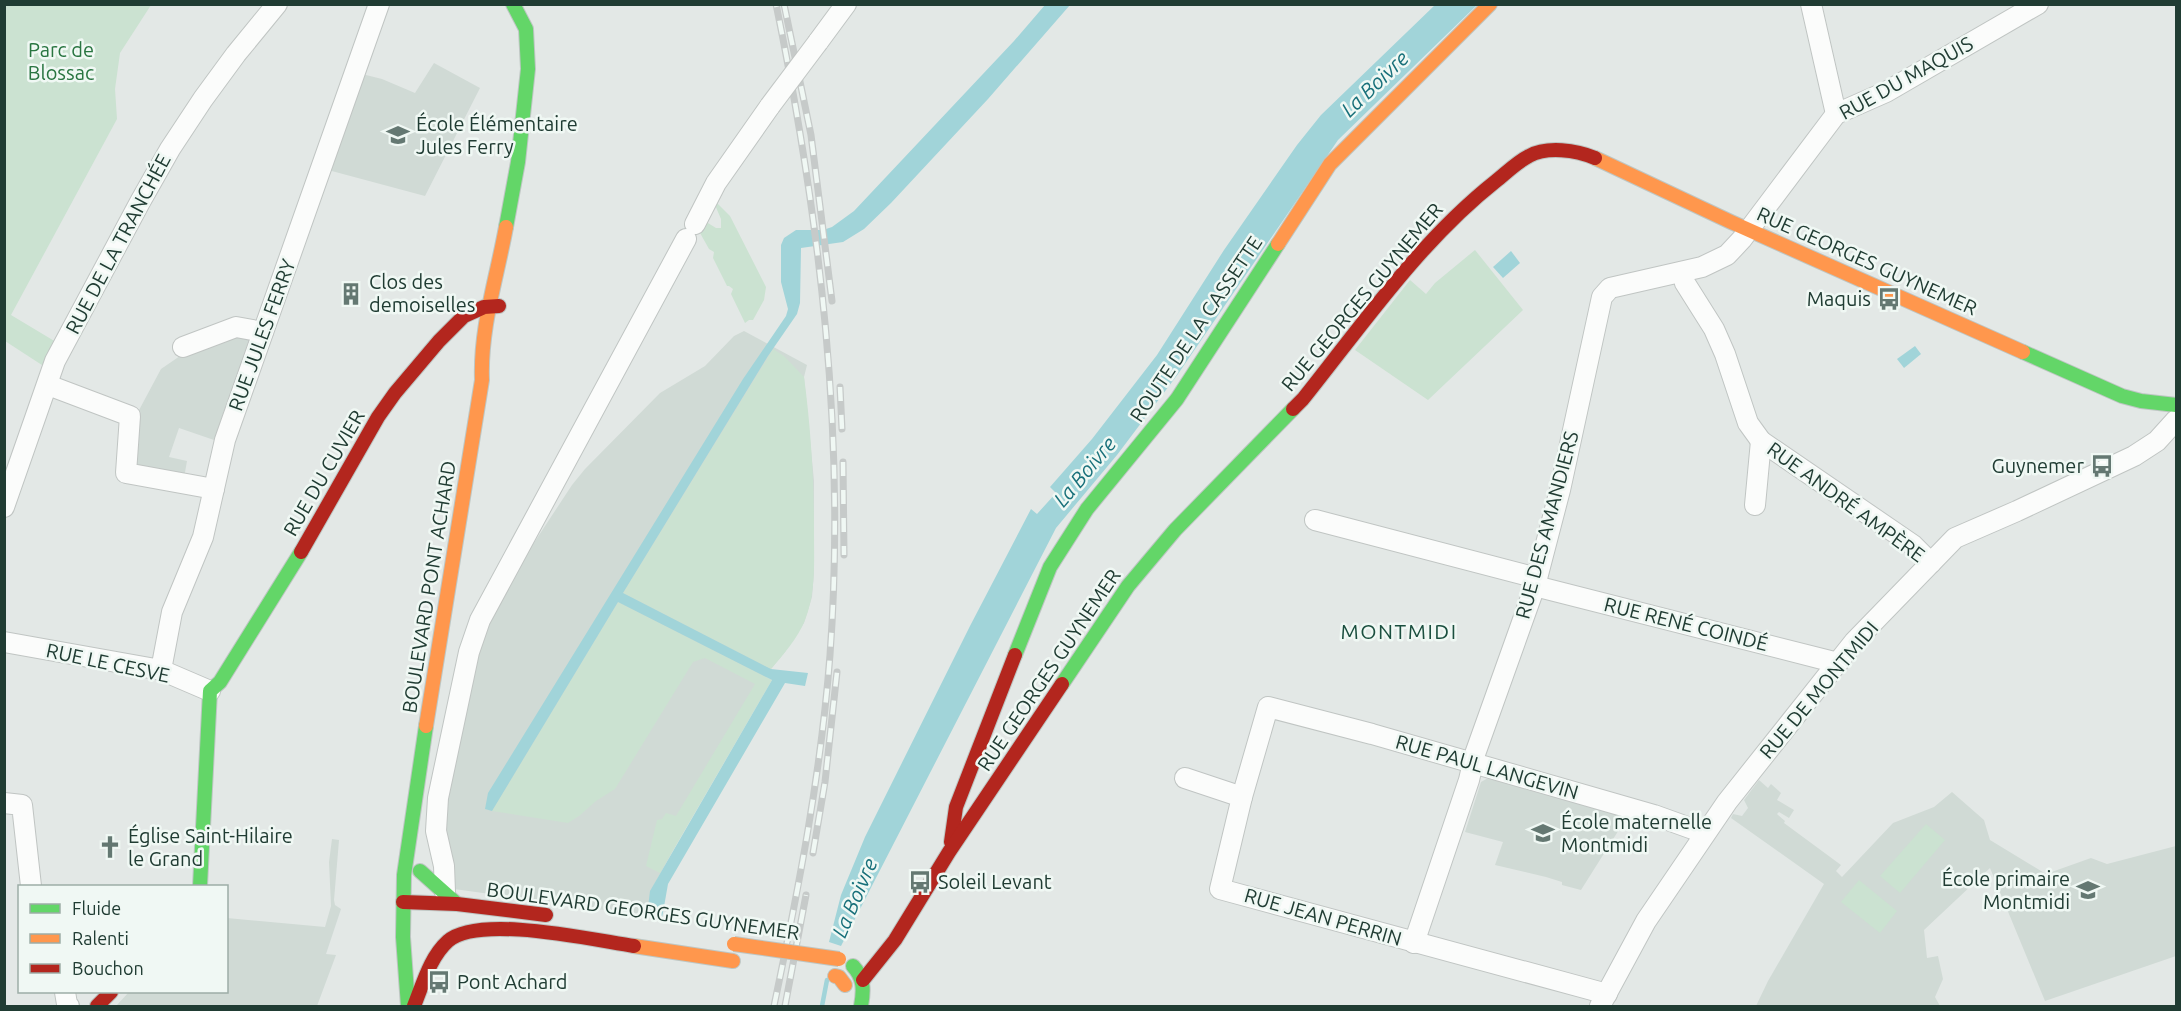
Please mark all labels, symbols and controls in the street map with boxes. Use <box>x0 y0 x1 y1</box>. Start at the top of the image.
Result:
street label: RUE DU MAQUIS <box>1835 31 1977 124</box>
park label: Parc de Blossac <box>28 38 94 84</box>
water label: La Boivre <box>1336 45 1413 121</box>
place label: École Élémentaire Jules Ferry <box>416 112 578 158</box>
school or university icon: École Élémentaire Jules Ferry <box>385 122 411 148</box>
street label: RUE DE LA TRANCHÉE <box>60 150 175 338</box>
street label: RUE GEORGES GUYNEMER <box>1276 198 1447 395</box>
street label: RUE GEORGES GUYNEMER <box>1754 202 1981 320</box>
street label: ROUTE DE LA CASSETTE <box>1125 232 1266 426</box>
street label: RUE JULES FERRY <box>223 255 300 414</box>
place label: Clos des demoiselles <box>369 270 475 316</box>
building icon: Clos des demoiselles <box>338 281 364 307</box>
bus stop icon: Maquis <box>1876 286 1902 312</box>
place label: Maquis <box>1807 287 1871 310</box>
street label: RUE DU CUVIER <box>278 406 369 540</box>
street label: RUE DES AMANDIERS <box>1510 428 1583 621</box>
water label: La Boivre <box>1048 431 1121 511</box>
street label: RUE ANDRÉ AMPÈRE <box>1763 437 1929 566</box>
bus stop icon: Guynemer <box>2089 453 2115 479</box>
place label: Guynemer <box>1991 454 2084 477</box>
street label: BOULEVARD PONT ACHARD <box>397 459 460 715</box>
street label: RUE GEORGES GUYNEMER <box>972 564 1125 775</box>
street label: RUE RENÉ COINDÉ <box>1602 592 1770 655</box>
street label: RUE DE MONTMIDI <box>1755 616 1883 763</box>
district label: MONTMIDI <box>1340 619 1458 643</box>
street label: RUE LE CESVE <box>44 638 172 687</box>
street label: RUE PAUL LANGEVIN <box>1393 729 1581 804</box>
place label: École maternelle Montmidi <box>1561 810 1712 856</box>
school or university icon: École maternelle Montmidi <box>1530 820 1556 846</box>
place label: Église Saint-Hilaire le Grand <box>128 824 293 870</box>
church icon: Église Saint-Hilaire le Grand <box>97 834 123 860</box>
water label: La Boivre <box>827 854 882 941</box>
place label: École primaire Montmidi <box>1942 867 2070 913</box>
bus stop icon: Soleil Levant <box>907 869 933 895</box>
place label: Soleil Levant <box>938 870 1052 893</box>
street label: BOULEVARD GEORGES GUYNEMER <box>485 877 801 944</box>
school or university icon: École primaire Montmidi <box>2075 877 2101 903</box>
street label: RUE JEAN PERRIN <box>1242 883 1405 950</box>
legend <box>18 885 228 993</box>
text: Fluide <box>72 898 121 918</box>
text: Ralenti <box>72 928 129 948</box>
text: Bouchon <box>72 958 144 978</box>
bus stop icon: Pont Achard <box>426 969 452 995</box>
place label: Pont Achard <box>457 970 568 993</box>

